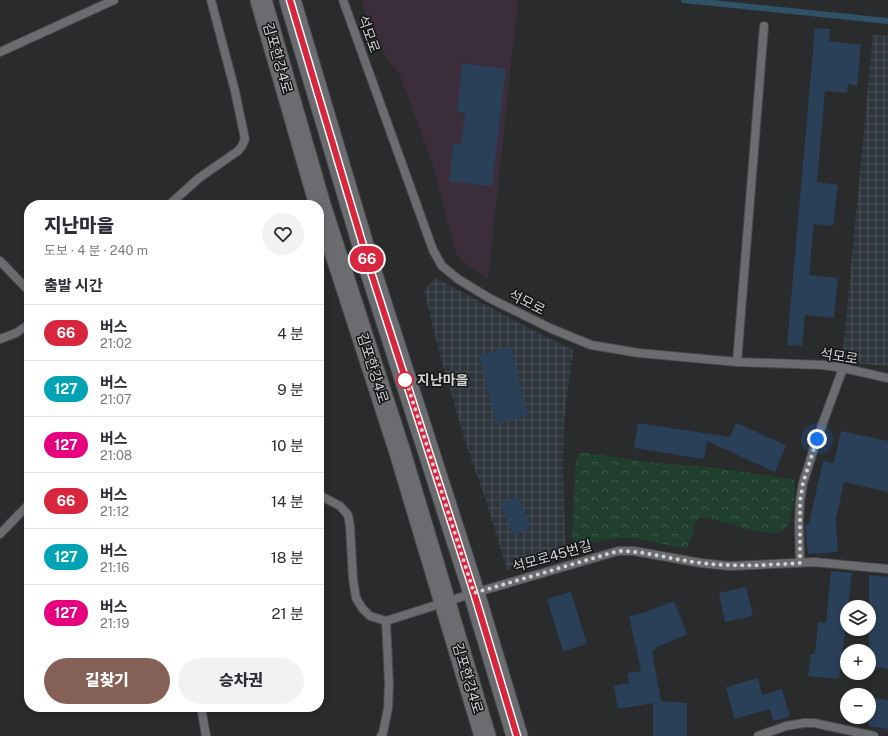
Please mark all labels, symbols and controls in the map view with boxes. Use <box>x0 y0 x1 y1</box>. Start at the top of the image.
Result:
street label: 석모로 <box>355 13 383 55</box>
street label: 김포한강4로 <box>260 21 296 95</box>
button: heart <box>262 213 304 255</box>
text: 지난마을 <box>44 214 114 236</box>
text: 도보 · 4 분 · 240 m <box>44 243 148 258</box>
line badge: 66 <box>349 246 385 272</box>
text: 66 <box>358 251 376 267</box>
text: 출발 시간 <box>44 277 103 294</box>
street label: 석모로 <box>506 286 548 318</box>
text: 버스 <box>100 318 128 335</box>
text: 66 <box>57 325 75 341</box>
text: 4 분 <box>277 325 304 342</box>
street label: 김포한강4로 <box>354 331 392 405</box>
text: 21:02 <box>100 336 132 351</box>
street label: 석모로 <box>819 345 859 367</box>
marker: 지난마을 <box>396 371 414 389</box>
place label: 지난마을 <box>417 372 469 388</box>
text: 버스 <box>100 374 128 391</box>
text: 127 <box>54 381 78 397</box>
text: 9 분 <box>277 381 304 398</box>
text: 21:07 <box>100 392 132 407</box>
your location <box>807 429 827 449</box>
text: 버스 <box>100 430 128 447</box>
text: 127 <box>54 437 78 453</box>
text: 10 분 <box>271 437 304 454</box>
text: 21:08 <box>100 448 132 463</box>
text: 버스 <box>100 486 128 503</box>
text: 66 <box>57 493 75 509</box>
text: 14 분 <box>271 493 304 510</box>
text: 21:12 <box>100 504 129 519</box>
street label: 석모로45번길 <box>510 537 594 575</box>
text: 버스 <box>100 542 128 559</box>
text: 127 <box>54 549 78 565</box>
text: 18 분 <box>271 549 304 566</box>
text: 21:16 <box>100 560 129 575</box>
text: 버스 <box>100 598 128 615</box>
map controls <box>840 600 876 724</box>
button: layers <box>840 600 876 636</box>
text: 127 <box>54 605 78 621</box>
text: 21 분 <box>272 605 304 622</box>
text: 21:19 <box>100 616 129 631</box>
street label: 김포한강4로 <box>450 641 486 715</box>
button: + <box>840 644 876 680</box>
button: 길찾기 <box>44 658 170 704</box>
button: 승차권 <box>178 658 304 704</box>
button: − <box>840 688 876 724</box>

